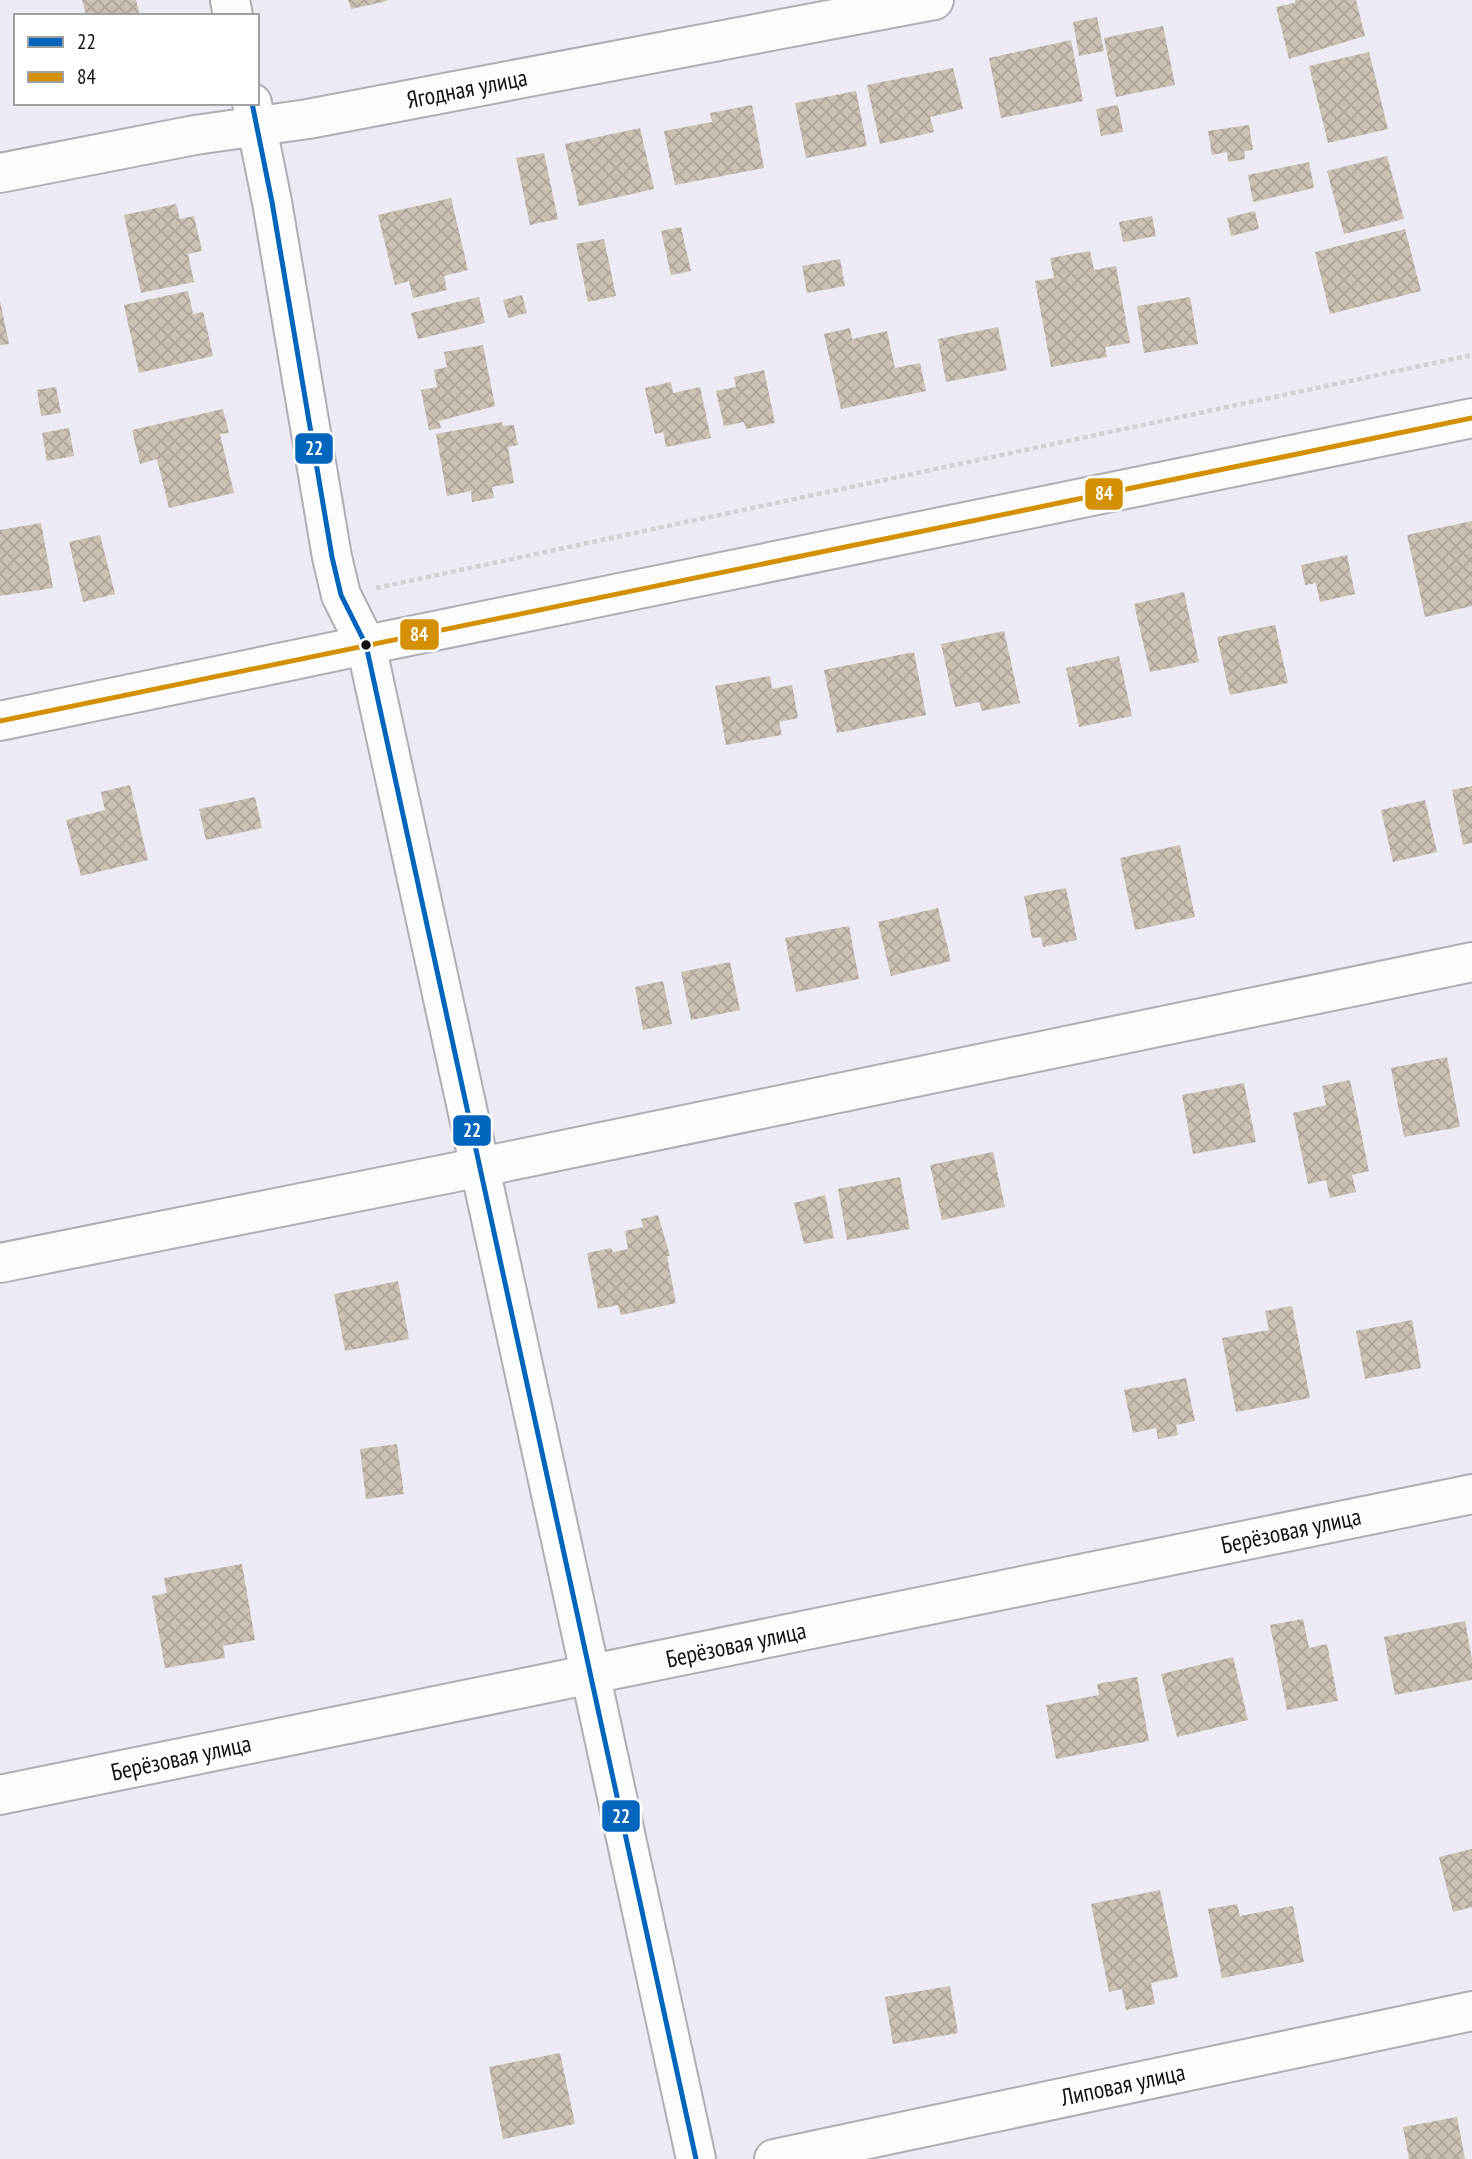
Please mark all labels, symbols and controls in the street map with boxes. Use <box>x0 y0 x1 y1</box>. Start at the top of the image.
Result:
legend <box>14 14 259 105</box>
text: 22 <box>77 28 96 55</box>
street label: Ягодная улица <box>404 62 530 115</box>
text: 84 <box>77 63 96 90</box>
line badge: 22 <box>294 432 334 465</box>
text: 22 <box>305 436 323 460</box>
line badge: 84 <box>1084 477 1124 511</box>
text: 84 <box>1095 481 1113 505</box>
line badge: 84 <box>399 618 440 651</box>
text: 84 <box>410 622 428 646</box>
unlabelled marker <box>359 638 373 652</box>
line badge: 22 <box>452 1114 492 1147</box>
text: 22 <box>463 1118 481 1142</box>
street label: Берёзовая улица <box>1218 1501 1364 1560</box>
street label: Берёзовая улица <box>663 1615 809 1674</box>
street label: Берёзовая улица <box>108 1728 254 1787</box>
line badge: 22 <box>601 1799 641 1833</box>
text: 22 <box>612 1804 630 1828</box>
street label: Липовая улица <box>1057 2056 1188 2113</box>

